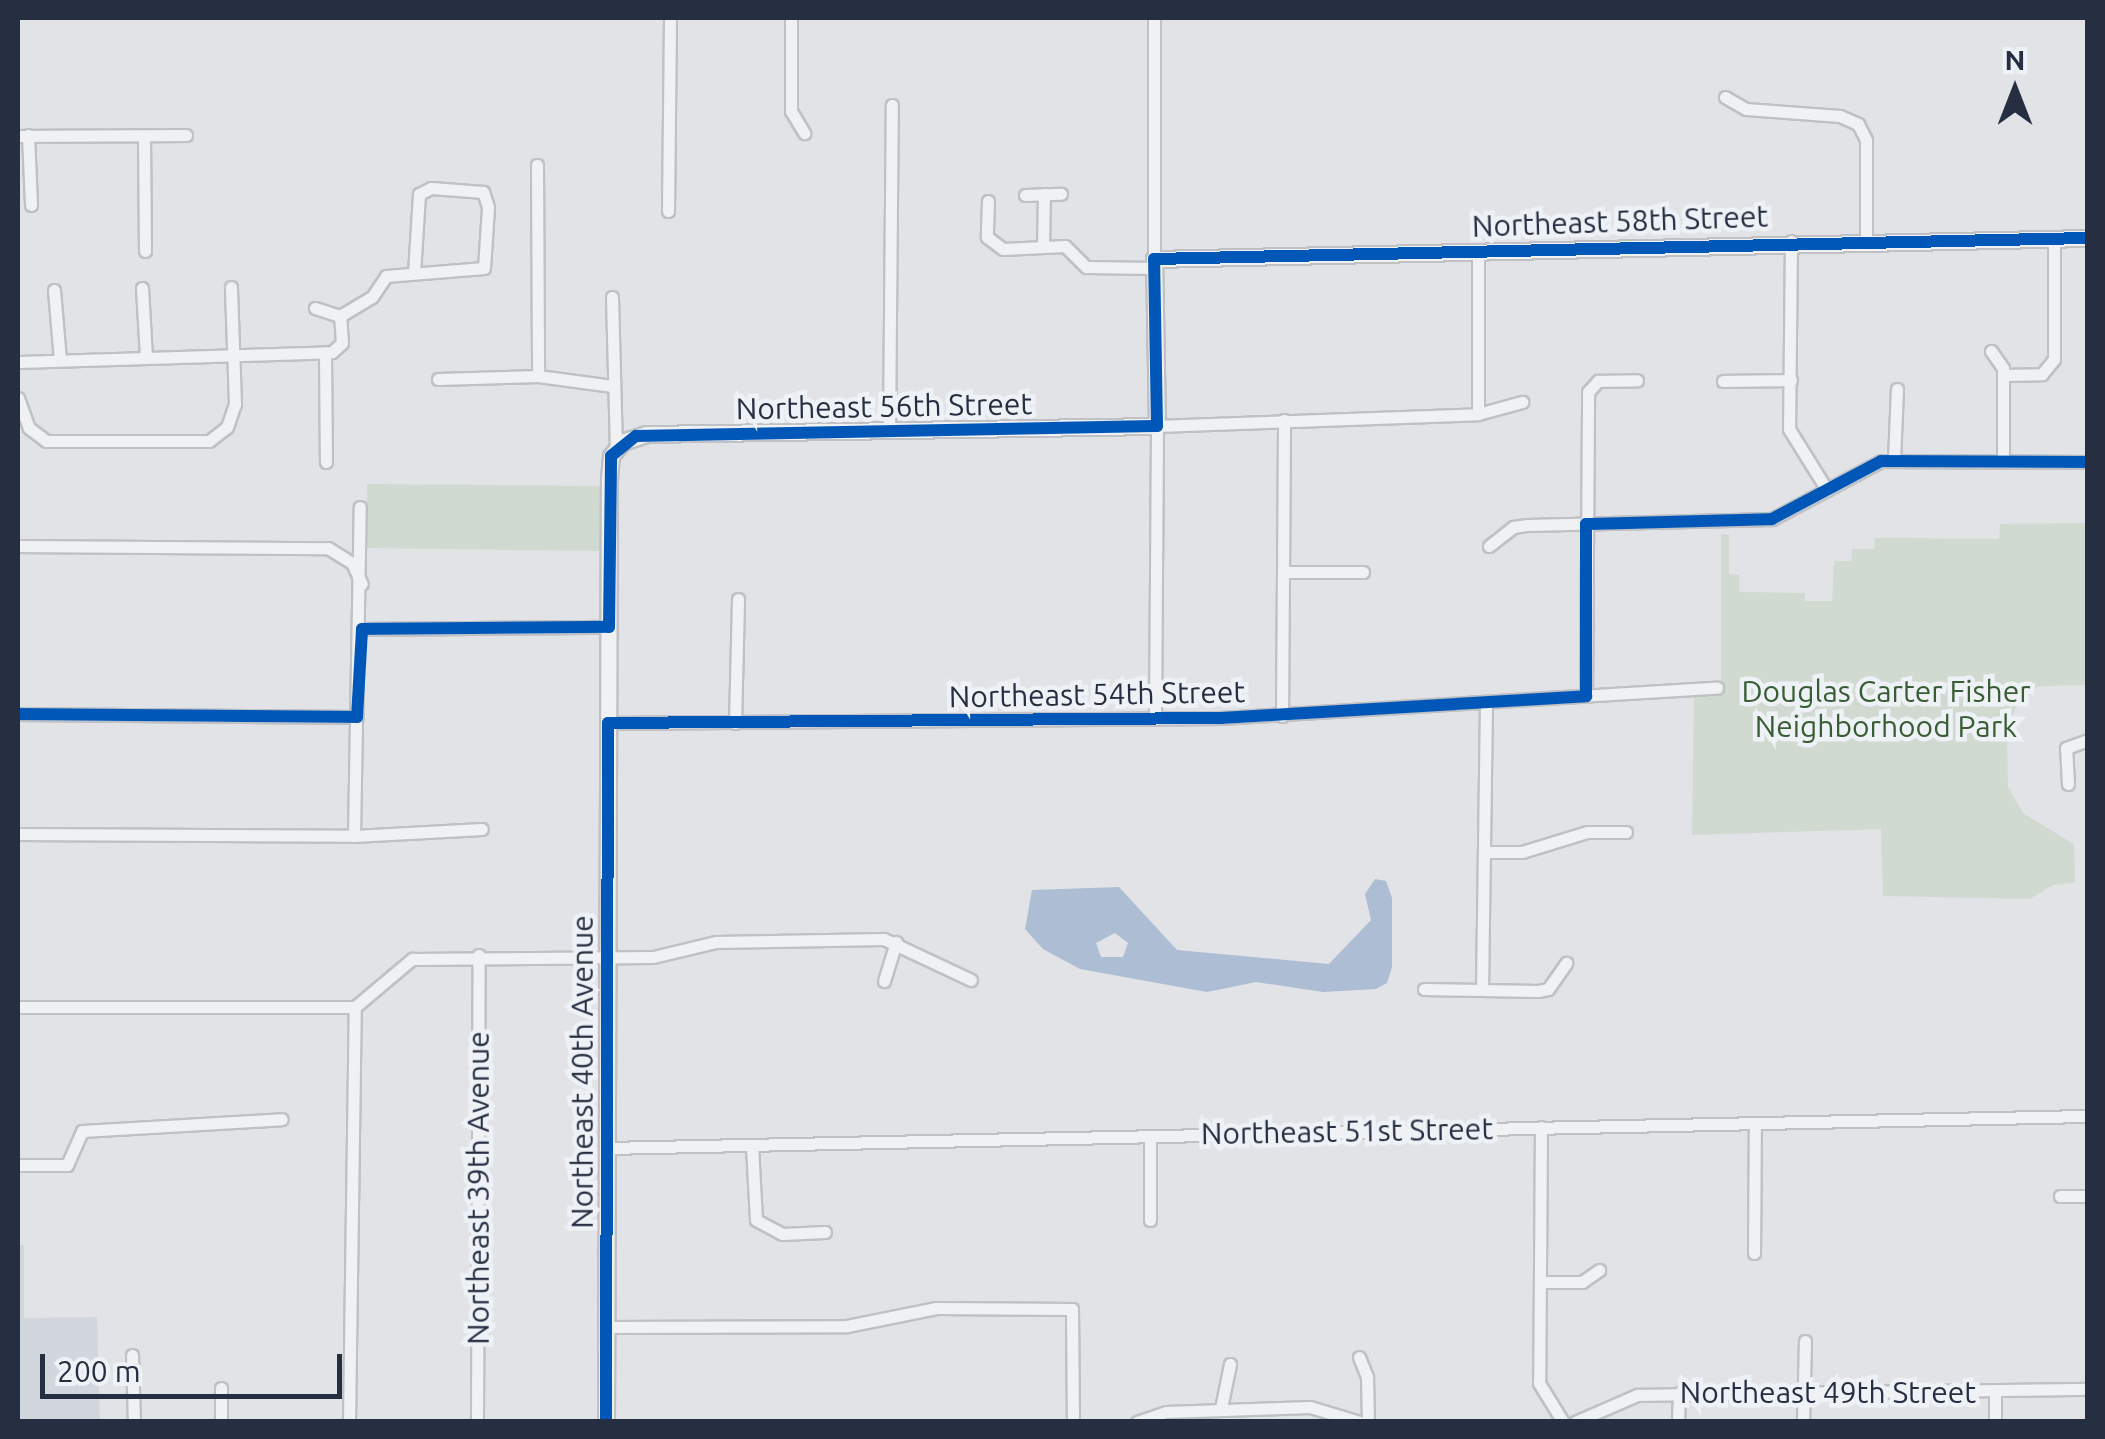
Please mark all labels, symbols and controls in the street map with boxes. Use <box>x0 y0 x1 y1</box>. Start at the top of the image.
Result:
north arrow <box>1965 40 2065 140</box>
text: N <box>2005 44 2025 75</box>
street label: Northeast 58th Street <box>1471 198 1769 244</box>
street label: Northeast 56th Street <box>736 385 1032 427</box>
street label: Northeast 54th Street <box>949 673 1245 715</box>
park label: Douglas Carter Fisher Neighborhood Park <box>1741 673 2031 744</box>
street label: Northeast 40th Avenue <box>564 915 600 1229</box>
street label: Northeast 39th Avenue <box>460 1031 496 1345</box>
street label: Northeast 51st Street <box>1201 1110 1493 1152</box>
scale bar <box>45 1334 348 1396</box>
text: 200 m <box>57 1354 141 1388</box>
street label: Northeast 49th Street <box>1680 1374 1976 1410</box>

